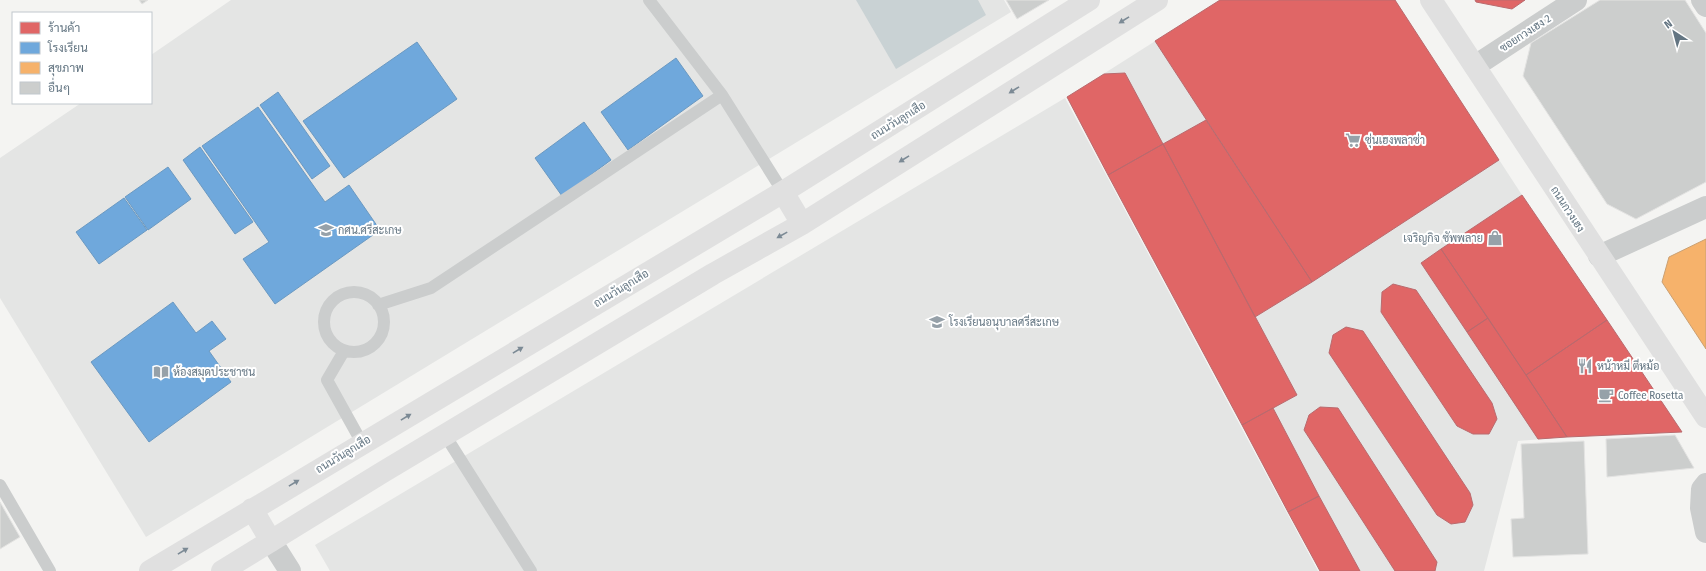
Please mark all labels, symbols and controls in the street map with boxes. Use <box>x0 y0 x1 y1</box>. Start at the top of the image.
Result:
legend <box>12 12 152 104</box>
street label: ซอยกวงเฮง 2 <box>1497 12 1553 55</box>
north arrow <box>1654 12 1694 52</box>
one-way arrow <box>1118 17 1130 24</box>
text: N <box>1662 17 1675 32</box>
text: ร้านค้า <box>48 21 80 35</box>
text: โรงเรียน <box>47 40 88 55</box>
text: สุขภาพ <box>48 61 84 77</box>
text: อื่นๆ <box>48 77 70 95</box>
one-way arrow <box>1009 86 1019 94</box>
street label: ถนนวันลูกเสือ <box>868 98 929 143</box>
supermarket icon: ซุ่นเฮงพลาซ่า <box>1344 131 1362 149</box>
place label: ซุ่นเฮงพลาซ่า <box>1365 133 1425 149</box>
one-way arrow <box>899 156 910 163</box>
street label: ถนนกวงเฮง <box>1548 184 1587 235</box>
school or university icon: กศน.ศรีสะเกษ <box>317 221 335 239</box>
place label: กศน.ศรีสะเกษ <box>338 222 402 237</box>
shop icon: เจริญกิจ ซัพพลาย <box>1486 229 1504 247</box>
place label: เจริญกิจ ซัพพลาย <box>1403 231 1483 245</box>
one-way arrow <box>776 232 788 239</box>
street label: ถนนวันลูกเสือ <box>591 266 652 311</box>
school or university icon: โรงเรียนอนุบาลศรีสะเกษ <box>928 313 946 331</box>
place label: โรงเรียนอนุบาลศรีสะเกษ <box>948 314 1060 331</box>
one-way arrow <box>512 347 524 354</box>
restaurant icon: หน้าหมี ตีหม้อ <box>1576 357 1594 375</box>
place label: หน้าหมี ตีหม้อ <box>1597 358 1660 373</box>
library icon: ห้องสมุดประชาชน <box>152 363 170 381</box>
place label: ห้องสมุดประชาชน <box>173 365 255 381</box>
cafe icon: Coffee Rosetta <box>1597 386 1615 404</box>
place label: Coffee Rosetta <box>1618 389 1683 402</box>
one-way arrow <box>400 413 412 420</box>
street label: ถนนวันลูกเสือ <box>313 432 374 477</box>
one-way arrow <box>288 480 300 487</box>
one-way arrow <box>177 547 189 554</box>

